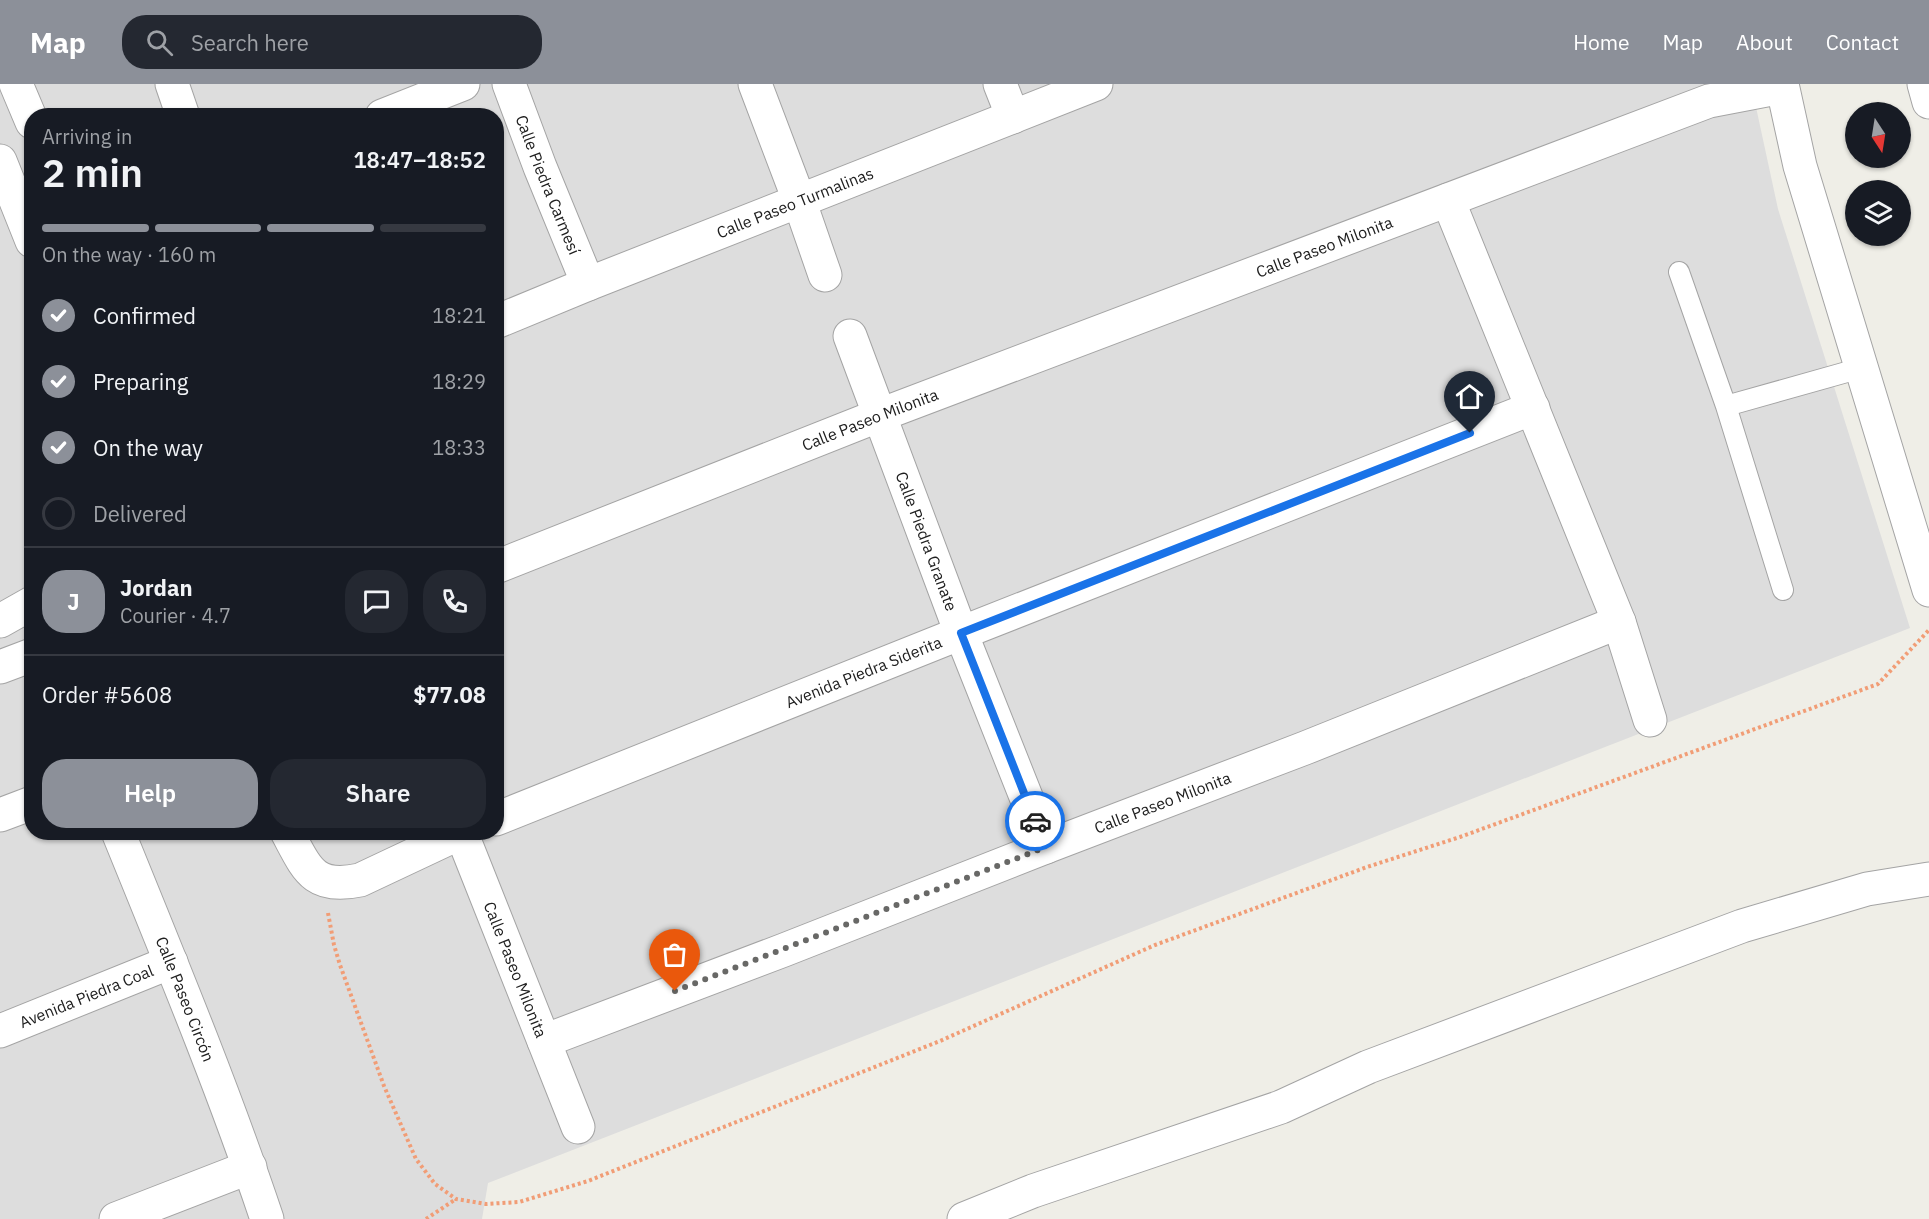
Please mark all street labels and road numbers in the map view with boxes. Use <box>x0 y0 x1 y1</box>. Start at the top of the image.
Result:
street label: Calle Piedra Carmesí <box>511 112 585 257</box>
street label: Calle Paseo Turmalinas <box>714 163 876 242</box>
street label: Calle Paseo Milonita <box>1253 212 1396 282</box>
street label: Calle Paseo Milonita <box>799 384 941 455</box>
street label: Calle Piedra Granate <box>892 469 962 614</box>
street label: Avenida Piedra Siderita <box>783 632 945 712</box>
street label: Calle Paseo Milonita <box>1091 767 1234 838</box>
street label: Calle Paseo Milonita <box>480 899 552 1041</box>
street label: Calle Paseo Circón <box>151 933 219 1064</box>
street label: Avenida Piedra Coal <box>16 960 156 1032</box>

